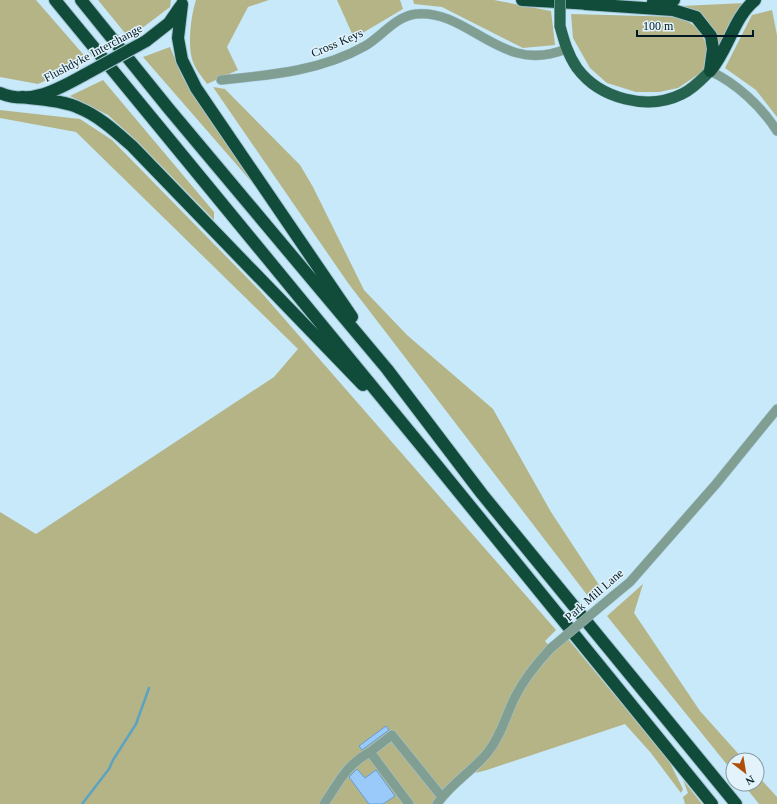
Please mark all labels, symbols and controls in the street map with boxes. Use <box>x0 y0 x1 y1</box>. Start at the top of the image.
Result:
scale bar <box>637 12 753 38</box>
text: 100 m <box>643 19 674 33</box>
street label: Flushdyke Interchange <box>41 21 145 85</box>
street label: Cross Keys <box>309 26 365 60</box>
street label: Park Mill Lane <box>562 566 626 624</box>
north arrow <box>725 752 765 792</box>
text: N <box>744 773 757 788</box>

